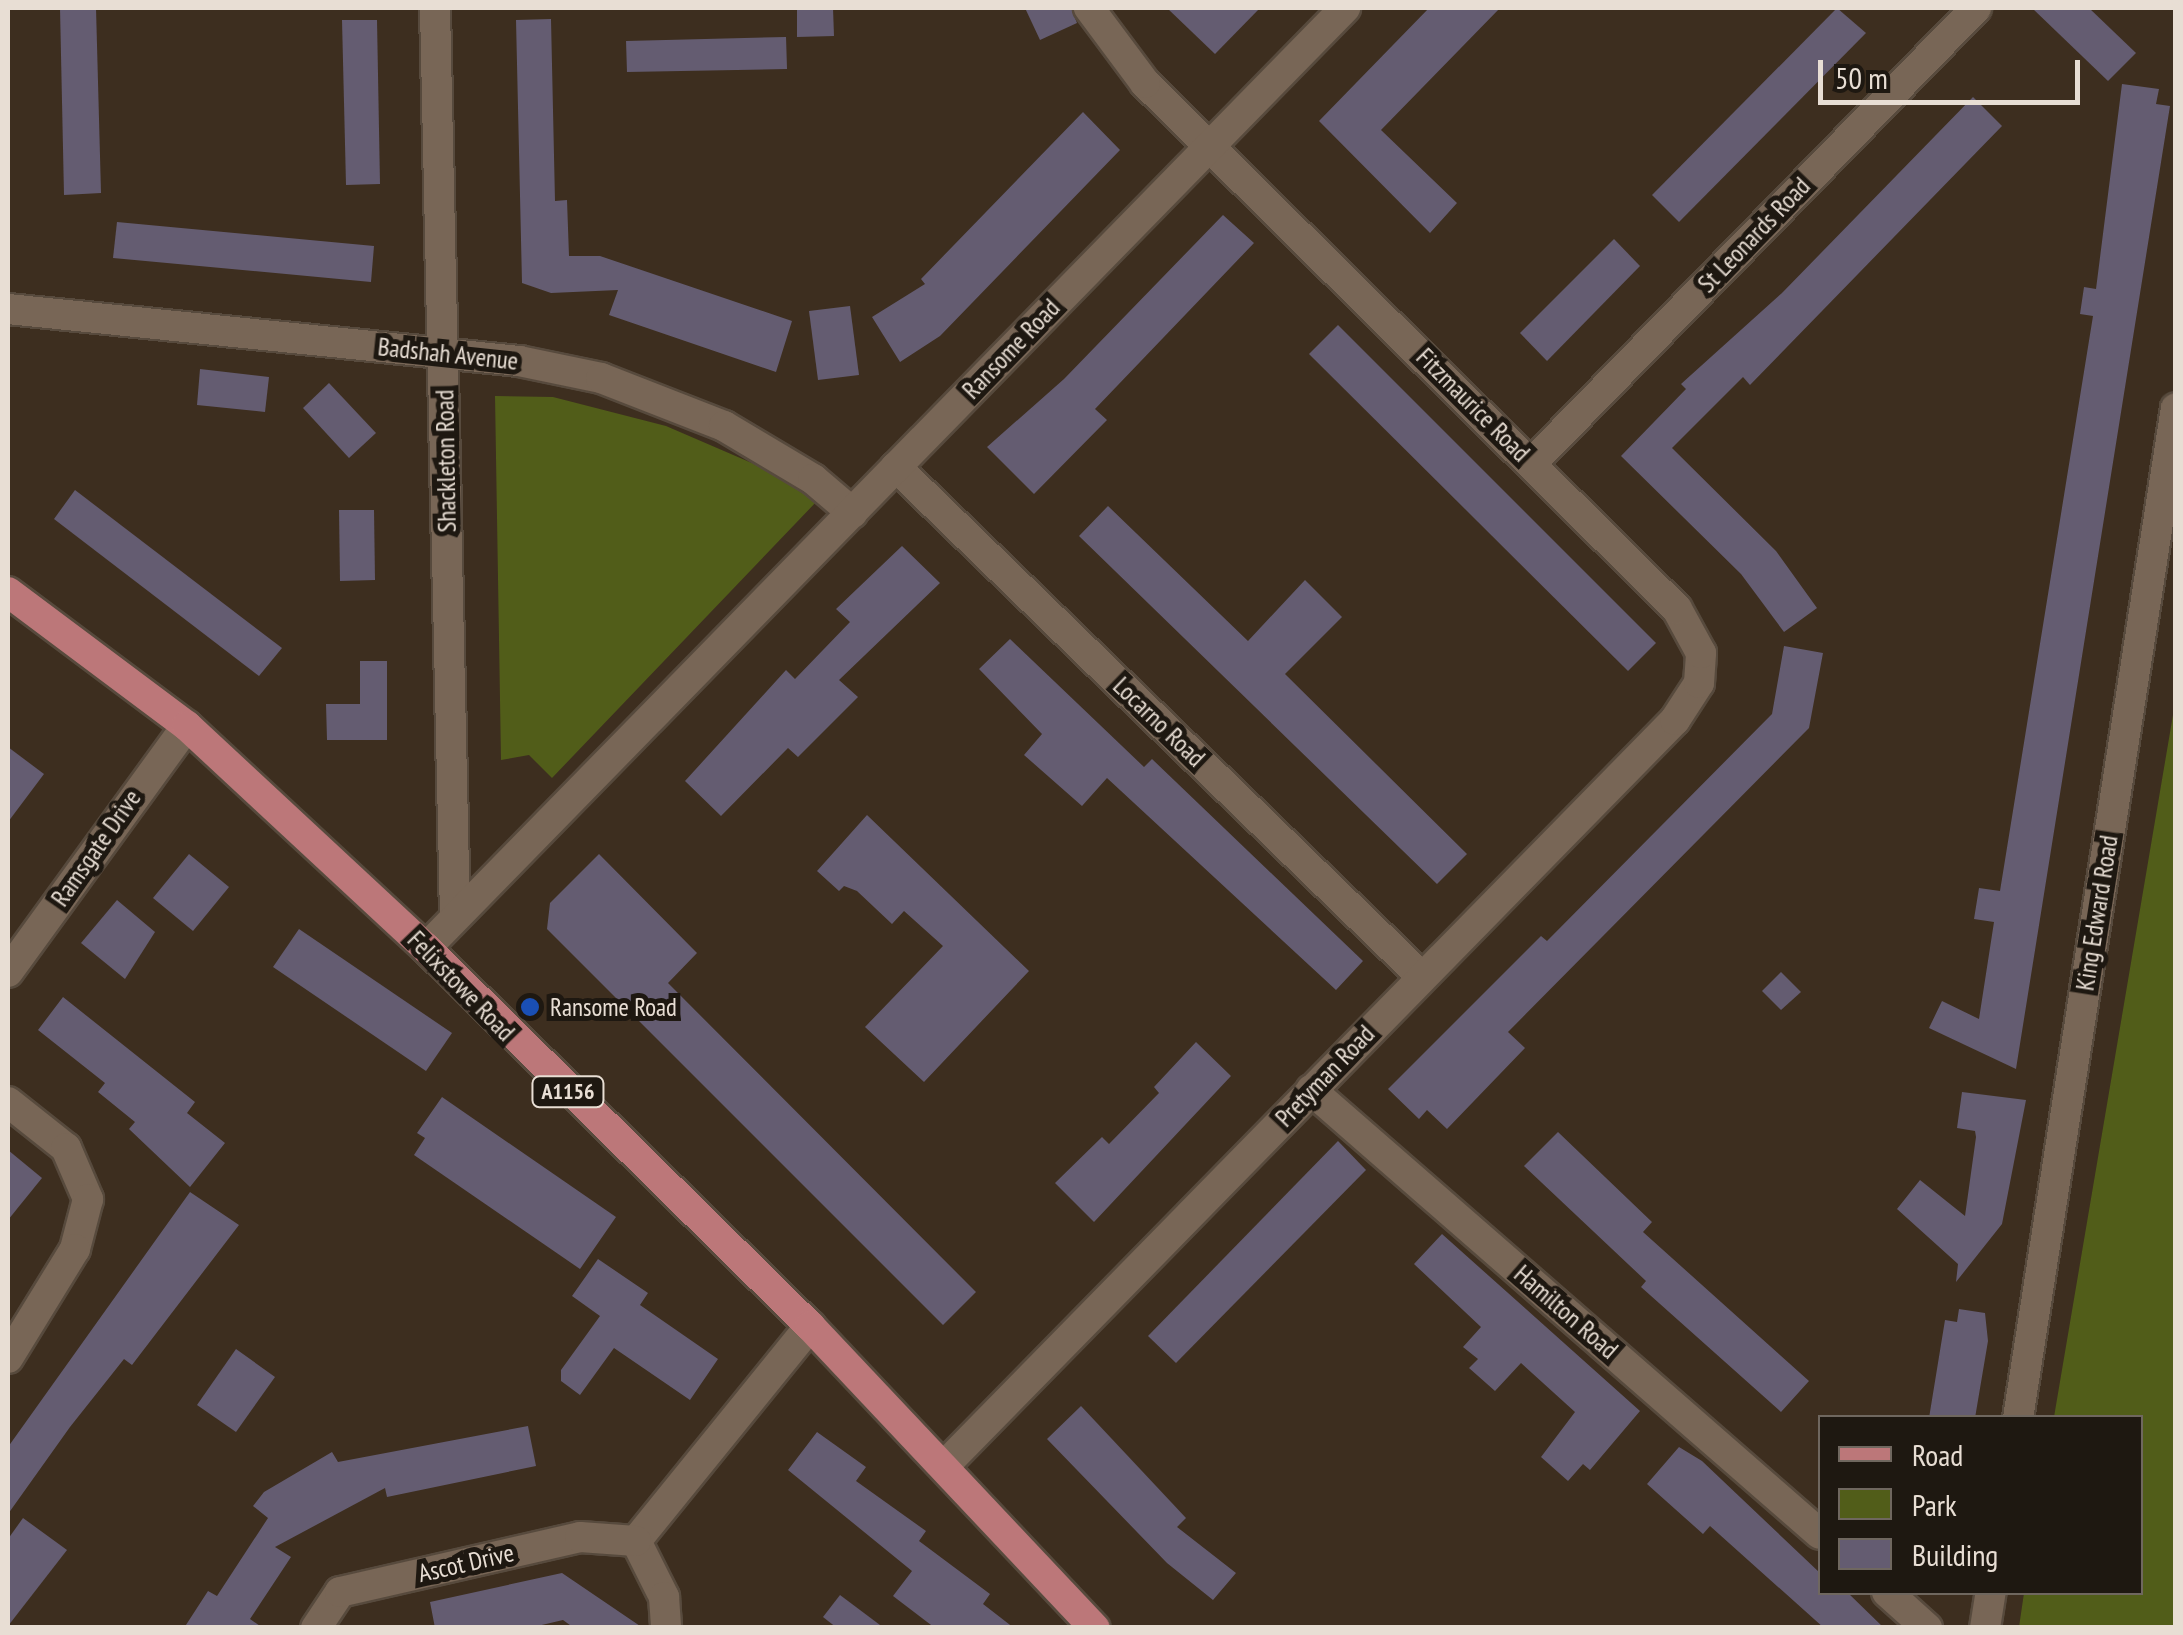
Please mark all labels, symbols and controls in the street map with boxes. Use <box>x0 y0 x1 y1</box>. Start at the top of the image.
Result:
scale bar <box>1823 40 2086 102</box>
text: 50 m <box>1835 58 1888 97</box>
street label: St Leonards Road <box>1692 171 1816 299</box>
street label: Ransome Road <box>956 293 1066 405</box>
street label: Badshah Avenue <box>376 332 520 376</box>
street label: Fitzmaurice Road <box>1410 342 1536 468</box>
street label: Shackleton Road <box>430 389 462 533</box>
street label: Locarno Road <box>1107 671 1211 773</box>
street label: Ramsgate Drive <box>45 784 147 912</box>
street label: King Edward Road <box>2070 833 2124 993</box>
street label: Felixstowe Road <box>401 925 521 1047</box>
place label: Ransome Road <box>550 992 677 1022</box>
marker: Ransome Road <box>519 996 541 1018</box>
street label: Pretyman Road <box>1269 1019 1381 1133</box>
road number: A1156 <box>530 1075 606 1109</box>
street label: Hamilton Road <box>1508 1259 1624 1365</box>
legend <box>1818 1415 2143 1595</box>
text: Road <box>1912 1435 1963 1474</box>
text: Park <box>1912 1485 1957 1524</box>
text: Building <box>1912 1535 1998 1574</box>
street label: Ascot Drive <box>415 1537 517 1589</box>

